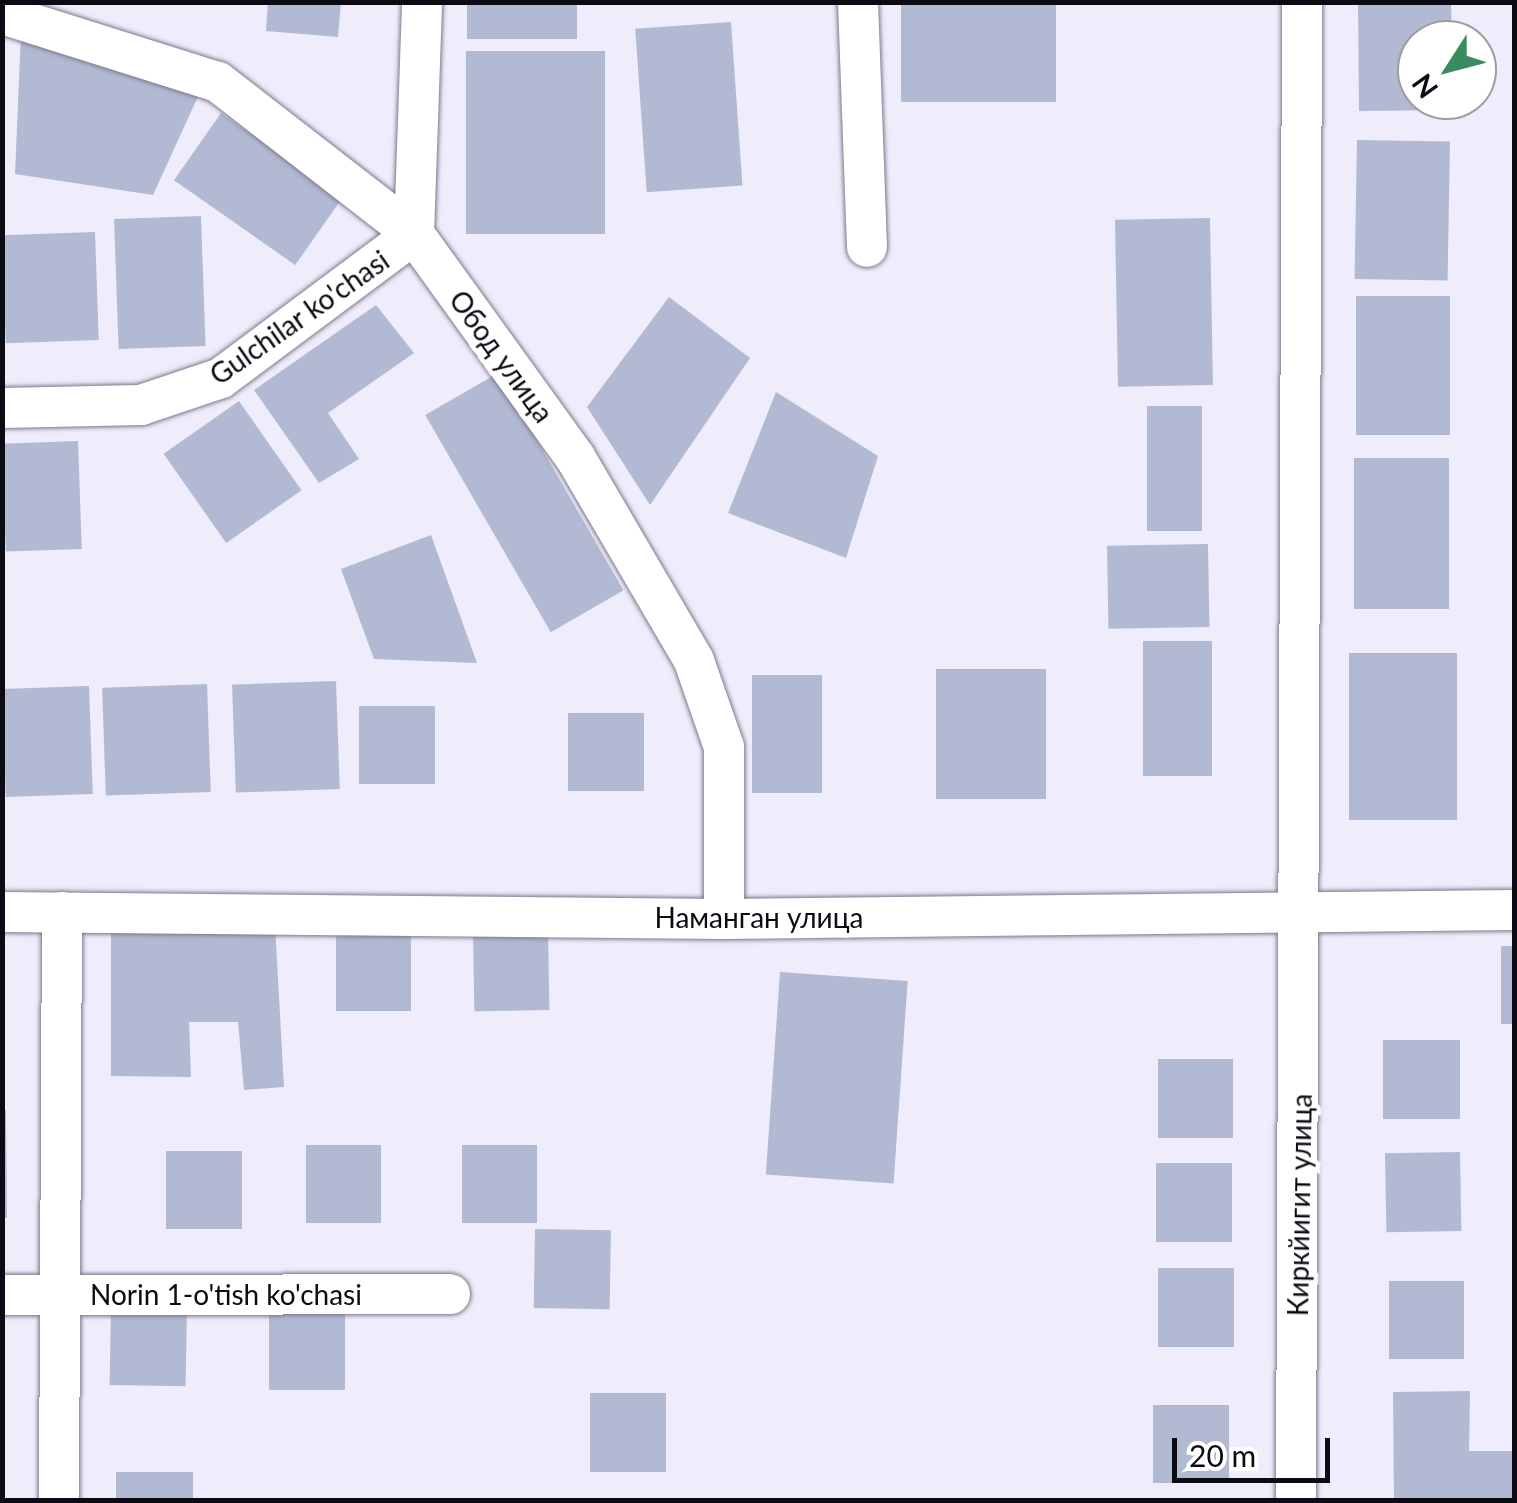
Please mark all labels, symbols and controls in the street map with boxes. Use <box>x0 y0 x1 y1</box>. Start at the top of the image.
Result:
north arrow <box>1397 20 1497 120</box>
text: N <box>1404 68 1444 105</box>
street label: Gulchilar ko'chasi <box>203 243 395 391</box>
street label: Обод улица <box>443 283 561 429</box>
street label: Наманган улица <box>654 900 864 934</box>
street label: Киркйигит улица <box>1280 1093 1318 1317</box>
street label: Norin 1-o'tish ko'chasi <box>90 1277 362 1311</box>
scale bar <box>1177 1418 1334 1480</box>
text: 20 m <box>1189 1437 1256 1473</box>

